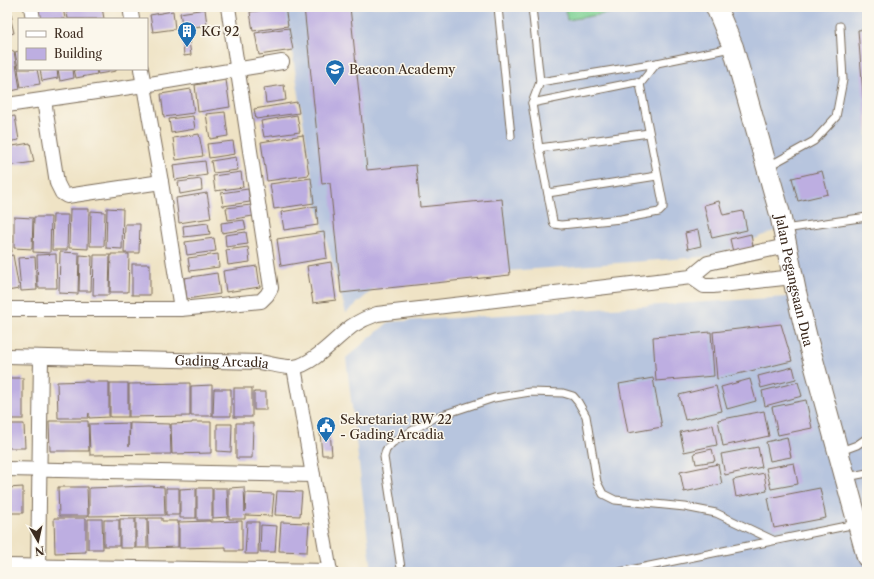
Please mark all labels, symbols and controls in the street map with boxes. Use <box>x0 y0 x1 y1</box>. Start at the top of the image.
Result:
legend <box>18 18 148 70</box>
building icon: KG 92 <box>176 20 198 48</box>
place label: KG 92 <box>201 23 239 39</box>
text: Road <box>54 26 84 41</box>
text: Building <box>54 46 102 61</box>
school or university icon: Beacon Academy <box>324 58 346 86</box>
place label: Beacon Academy <box>349 61 456 77</box>
street label: Jalan Pegangsaan Dua <box>772 211 817 348</box>
street label: Gading Arcadia <box>174 352 271 372</box>
place label: Sekretariat RW 22 - Gading Arcadia <box>340 411 452 442</box>
public building icon: Sekretariat RW 22 - Gading Arcadia <box>315 415 337 443</box>
north arrow <box>18 521 58 561</box>
text: N <box>33 543 45 559</box>

